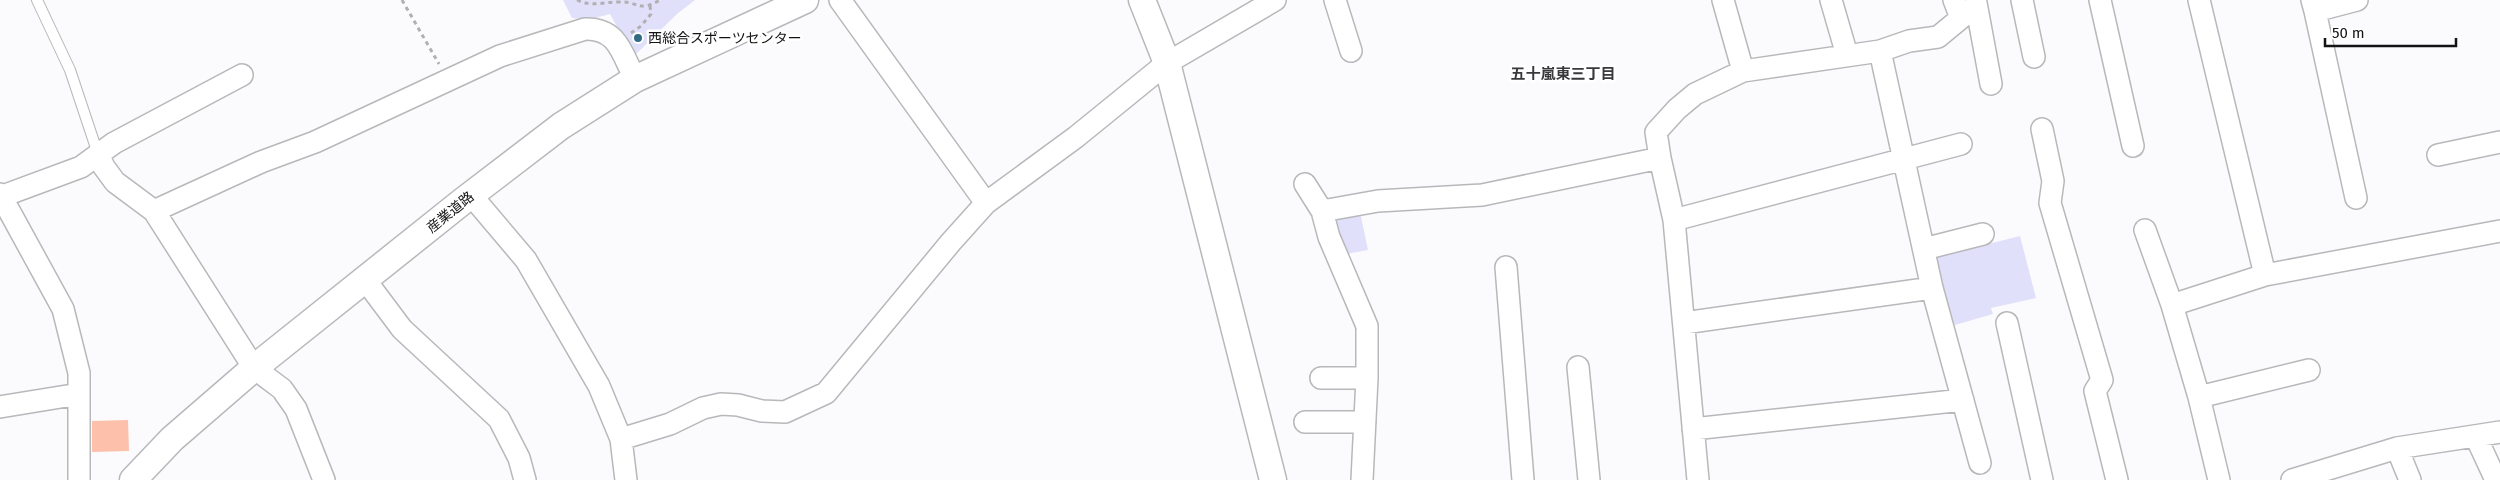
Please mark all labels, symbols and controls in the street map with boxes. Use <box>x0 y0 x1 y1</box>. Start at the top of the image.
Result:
scale bar <box>2325 15 2456 47</box>
text: 50 m <box>2332 24 2365 42</box>
place label: 西総合スポーツセンター <box>648 30 802 47</box>
marker: 西総合スポーツセンター <box>632 32 644 44</box>
district label: 五十嵐東三丁目 <box>1510 65 1616 83</box>
street label: 産業道路 <box>423 188 477 237</box>

